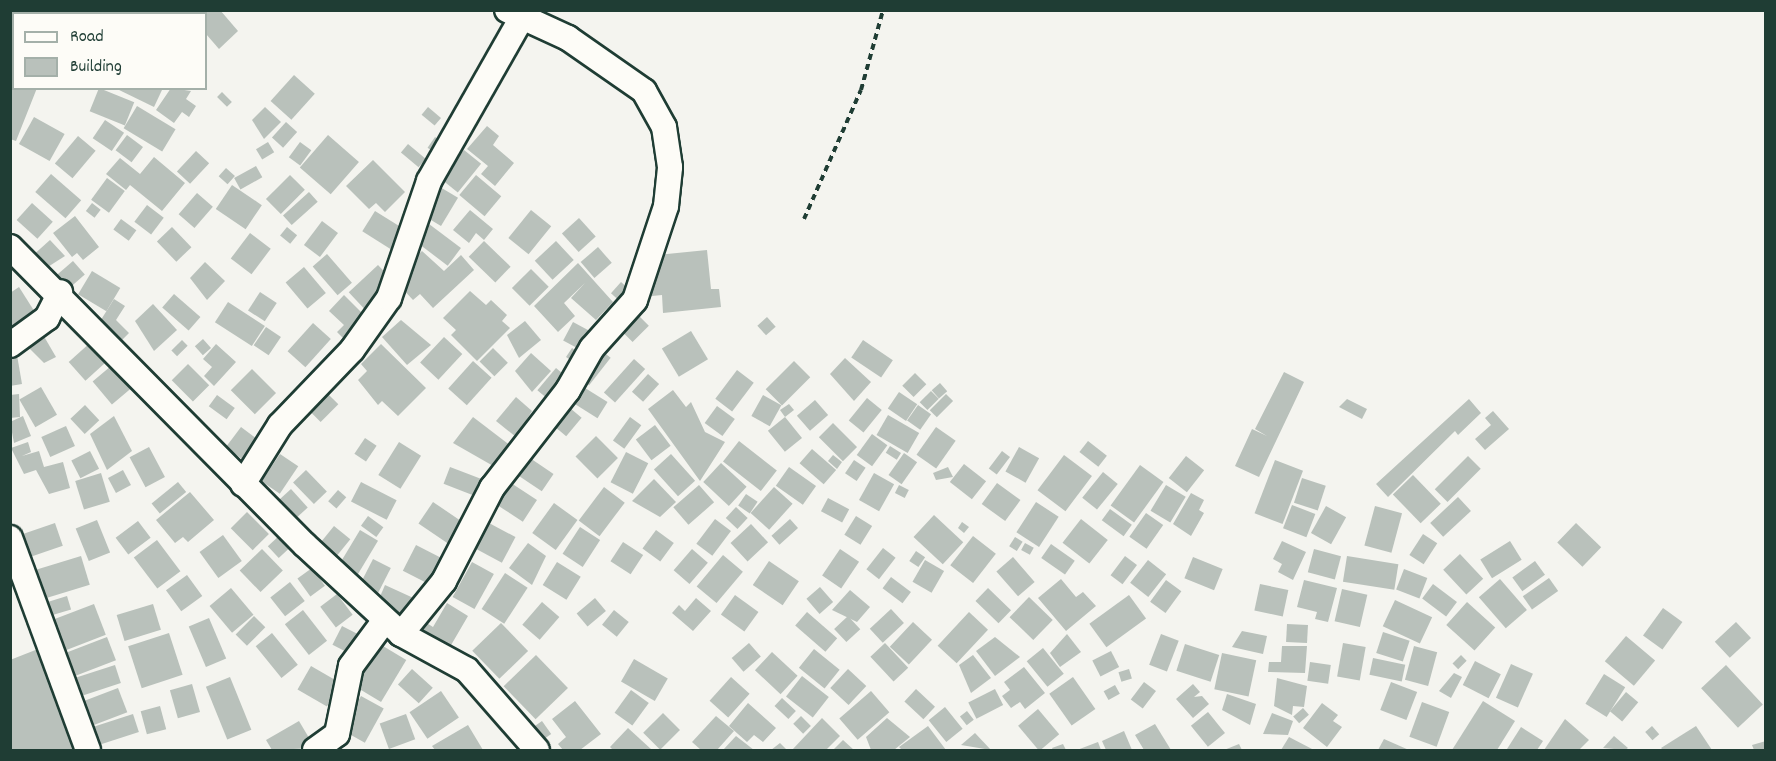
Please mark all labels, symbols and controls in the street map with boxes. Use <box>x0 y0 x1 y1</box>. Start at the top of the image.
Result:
legend <box>12 12 207 90</box>
text: Road <box>70 25 104 50</box>
text: Building <box>70 55 122 80</box>

